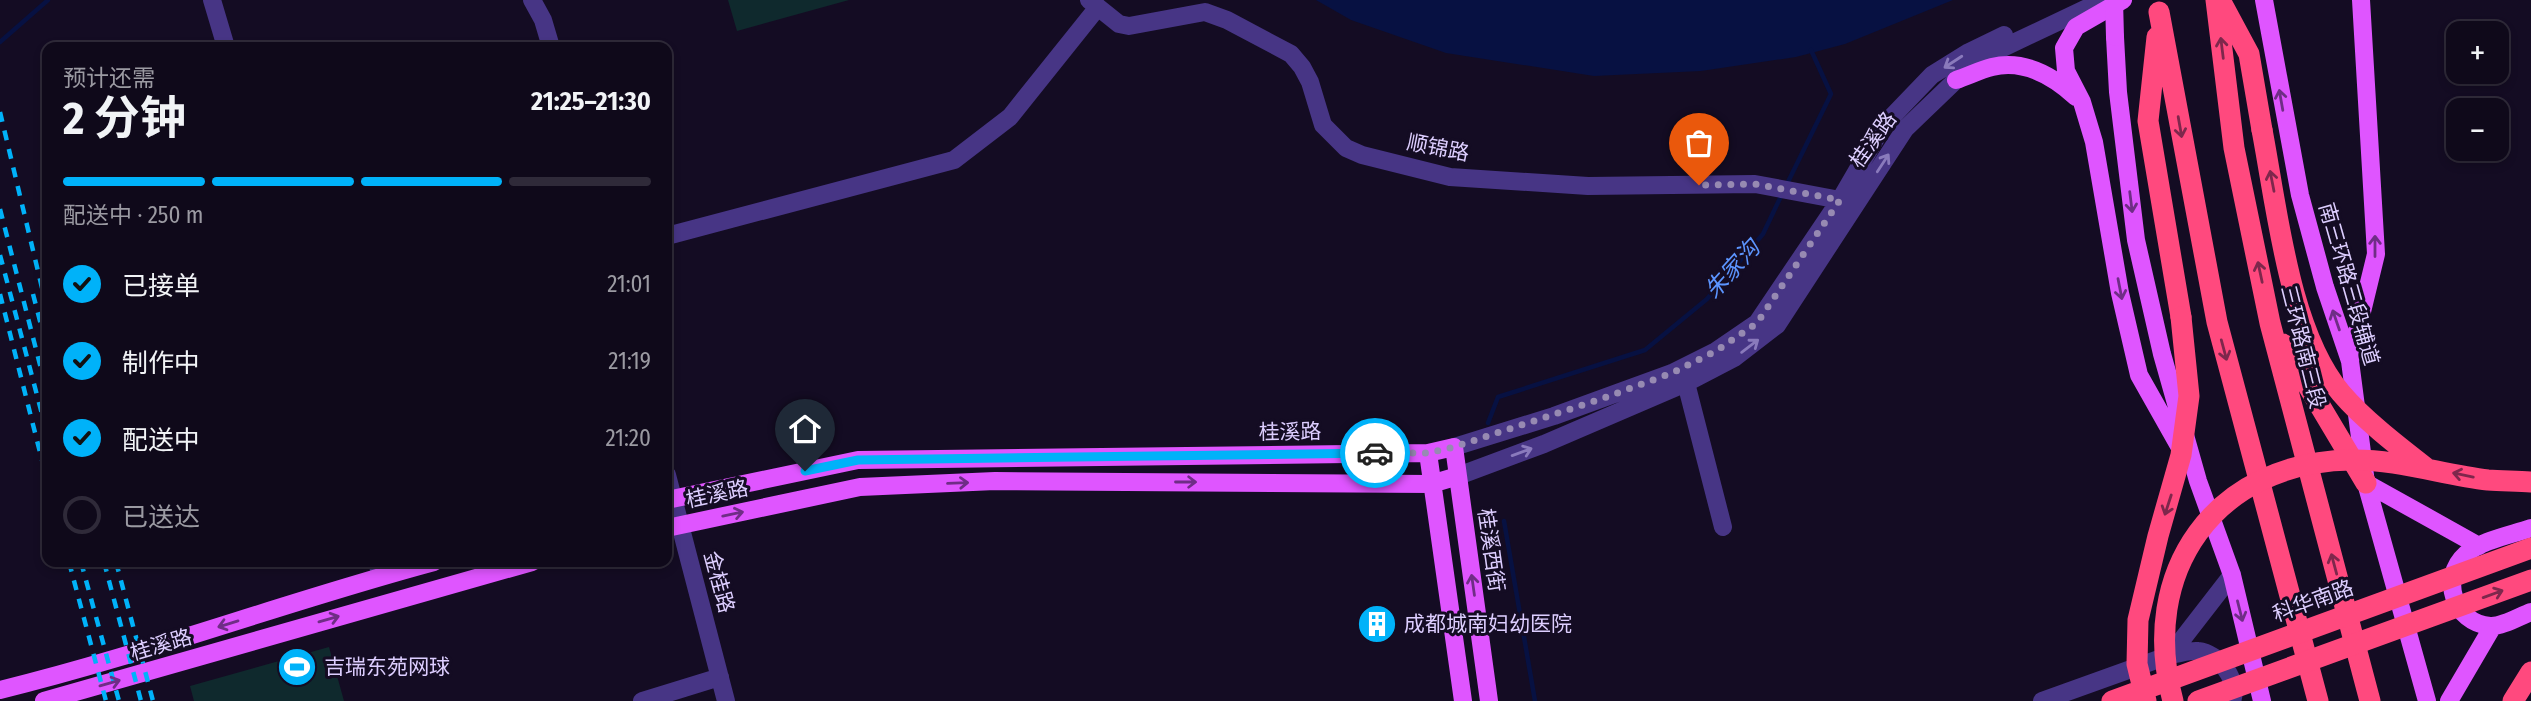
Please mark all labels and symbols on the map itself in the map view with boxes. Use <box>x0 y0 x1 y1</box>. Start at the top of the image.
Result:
one-way arrow <box>2215 37 2228 60</box>
one-way arrow <box>1943 55 1963 69</box>
one-way arrow <box>2274 89 2288 112</box>
street label: 桂溪路 <box>1844 107 1902 173</box>
pin <box>1669 113 1729 185</box>
one-way arrow <box>2173 115 2187 138</box>
street label: 顺锦路 <box>1405 129 1471 167</box>
one-way arrow <box>1876 154 1890 174</box>
one-way arrow <box>2264 170 2278 193</box>
one-way arrow <box>2125 191 2138 213</box>
street label: 南三环路三段辅道 <box>2313 200 2385 368</box>
water label: 朱家沟 <box>1699 232 1767 304</box>
one-way arrow <box>2368 235 2382 258</box>
one-way arrow <box>2252 261 2266 284</box>
one-way arrow <box>2113 277 2127 300</box>
street label: 三环路南三段 <box>2275 283 2331 411</box>
one-way arrow <box>2329 310 2341 332</box>
one-way arrow <box>1740 338 1758 353</box>
one-way arrow <box>2218 339 2231 361</box>
pin <box>775 399 835 471</box>
street label: 桂溪路 <box>1258 418 1322 446</box>
courier <box>1340 418 1410 488</box>
one-way arrow <box>1511 445 1533 458</box>
one-way arrow <box>2452 467 2475 481</box>
street label: 桂溪路 <box>683 475 751 513</box>
one-way arrow <box>1174 475 1197 489</box>
one-way arrow <box>946 476 969 489</box>
one-way arrow <box>2161 493 2173 515</box>
one-way arrow <box>721 506 744 520</box>
street label: 桂溪西街 <box>1472 507 1510 593</box>
street label: 金桂路 <box>698 548 740 616</box>
one-way arrow <box>2327 553 2340 576</box>
one-way arrow <box>1466 574 1479 597</box>
street label: 科华南路 <box>2269 574 2357 628</box>
one-way arrow <box>2481 587 2503 599</box>
one-way arrow <box>2234 599 2247 622</box>
building icon: 成都城南妇幼医院 <box>1356 603 1398 645</box>
place label: 成都城南妇幼医院 <box>1404 611 1572 637</box>
one-way arrow <box>317 612 339 625</box>
one-way arrow <box>217 619 239 631</box>
street label: 桂溪路 <box>127 624 195 666</box>
sports icon: 吉瑞东苑网球 <box>276 646 318 688</box>
place label: 吉瑞东苑网球 <box>324 654 450 680</box>
one-way arrow <box>99 676 121 689</box>

